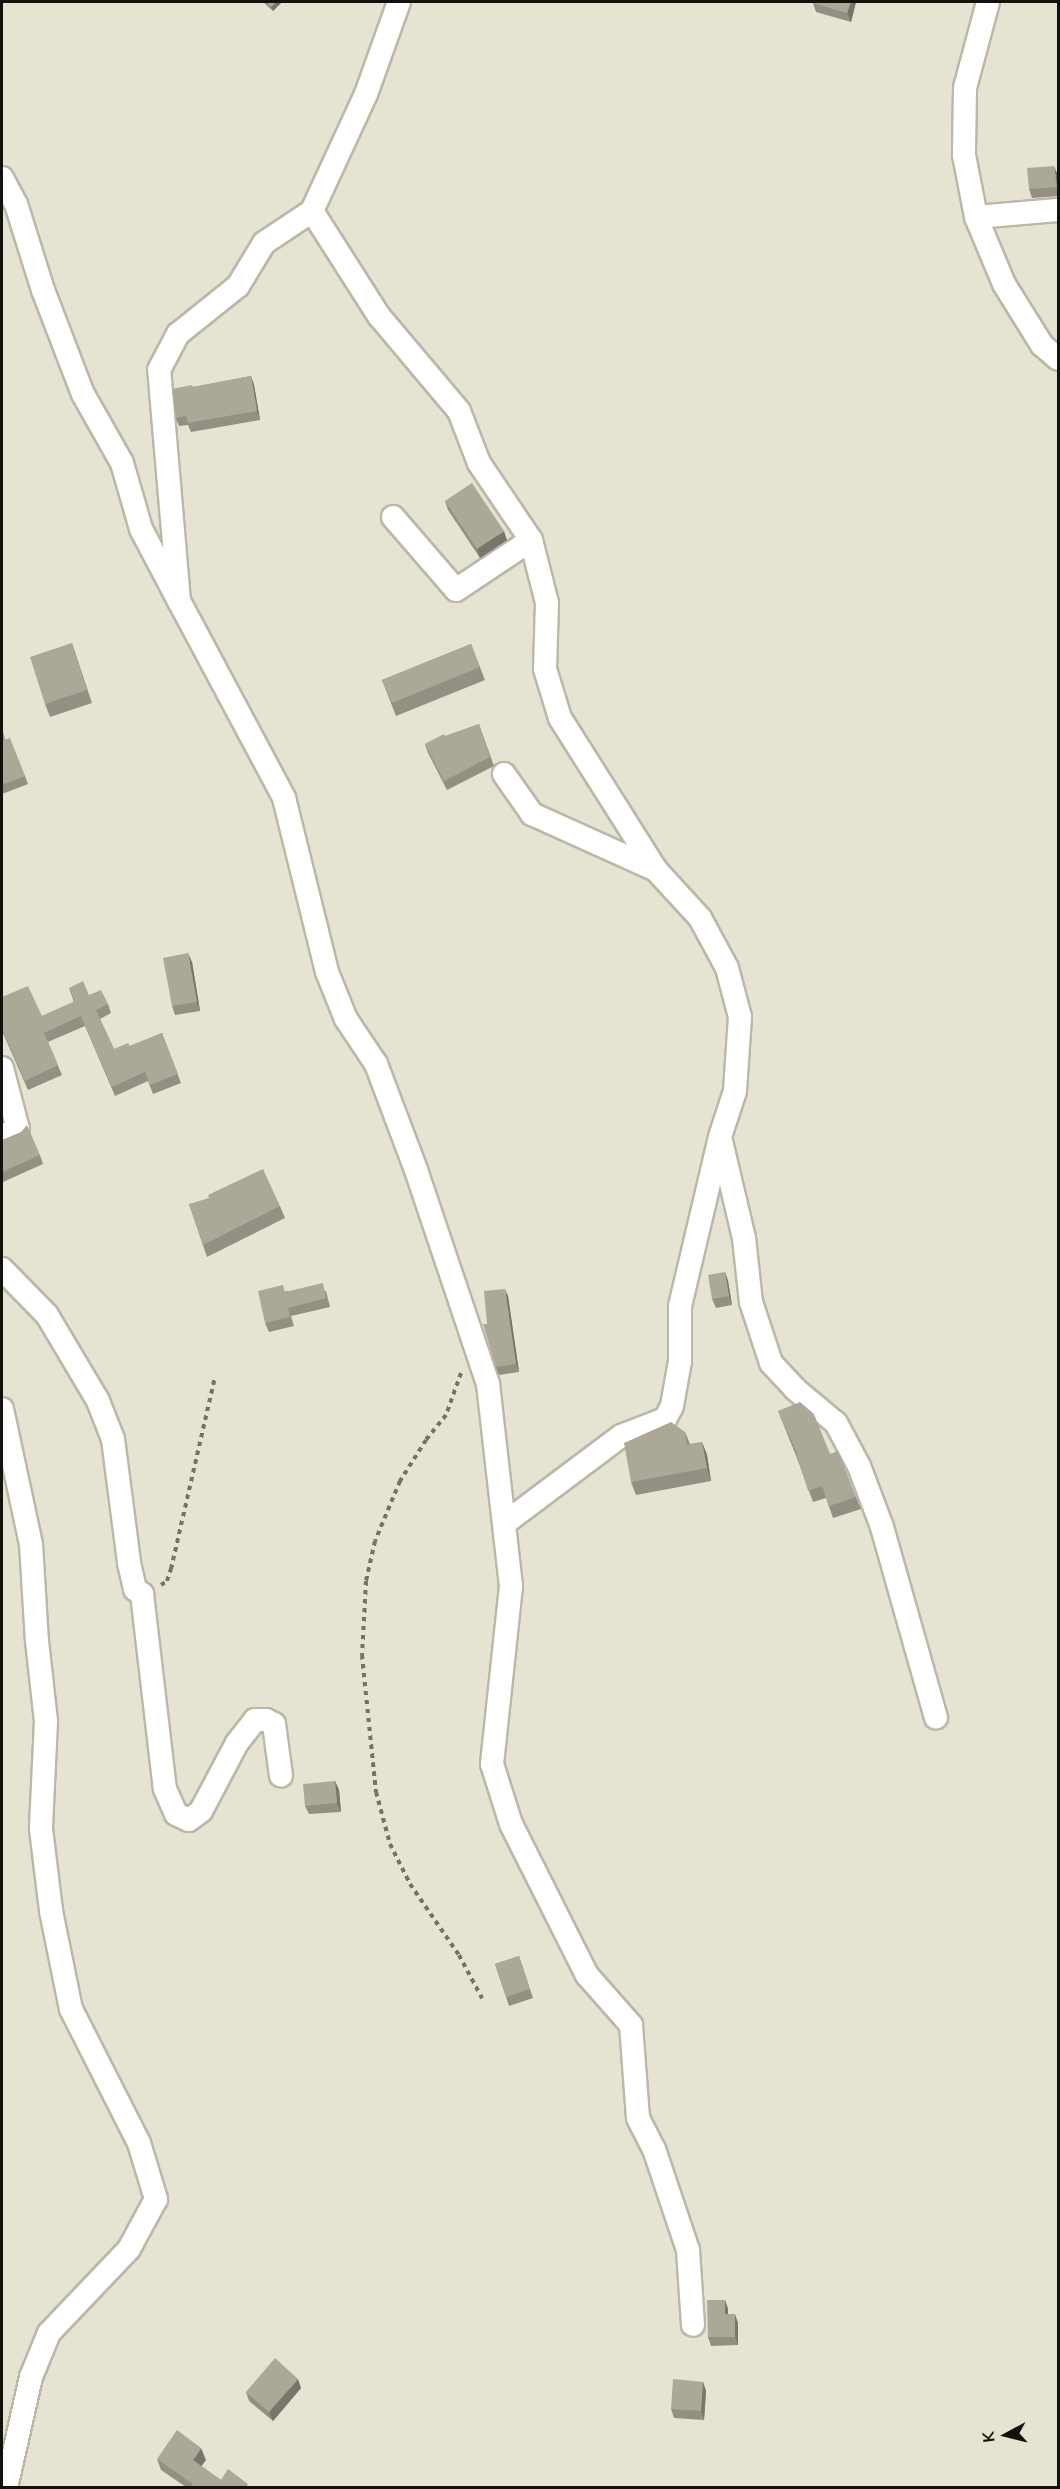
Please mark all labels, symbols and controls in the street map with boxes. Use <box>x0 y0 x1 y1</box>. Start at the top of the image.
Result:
north arrow <box>976 2405 1036 2465</box>
text: K <box>978 2431 999 2444</box>

